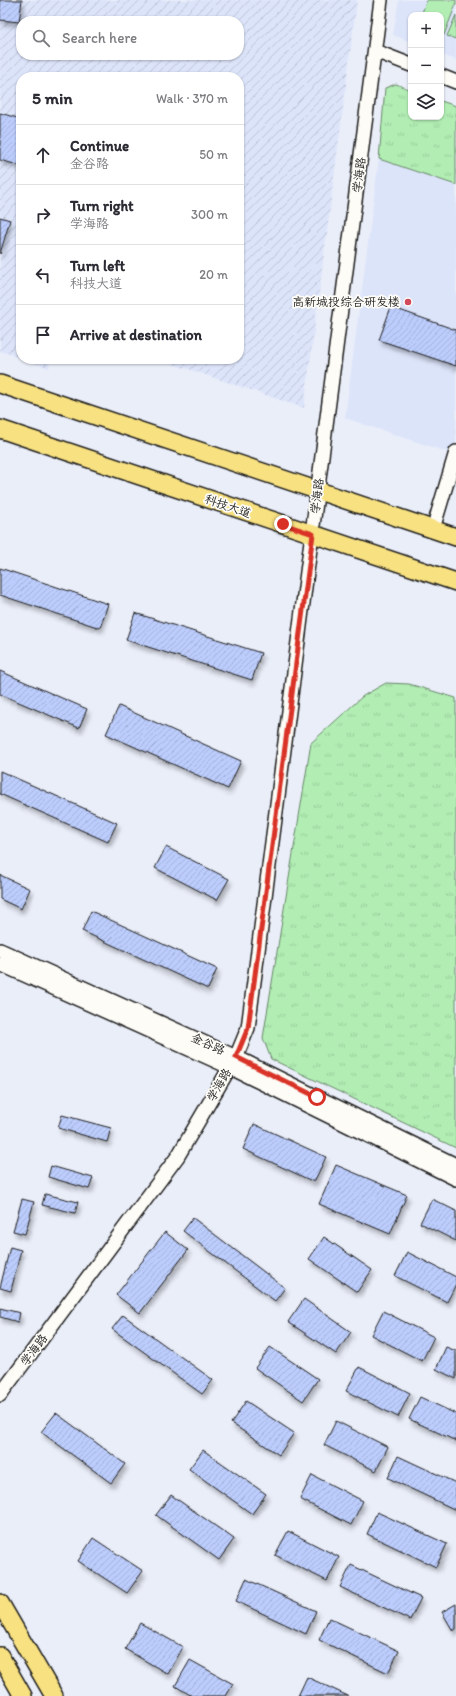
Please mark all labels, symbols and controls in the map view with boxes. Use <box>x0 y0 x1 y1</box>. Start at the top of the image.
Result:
map controls <box>408 12 444 120</box>
button: + <box>408 12 444 48</box>
search box <box>16 16 244 60</box>
icon: search <box>30 27 52 49</box>
text: Search here <box>62 29 137 47</box>
button: − <box>408 48 444 84</box>
button: layers <box>408 84 444 120</box>
text: 5 min <box>32 88 72 108</box>
text: Walk · 370 m <box>156 91 228 106</box>
text: Continue <box>70 137 129 155</box>
icon: ahead <box>32 144 54 166</box>
text: 50 m <box>199 147 228 162</box>
text: 金谷路 <box>70 156 109 171</box>
street label: 学海路 <box>350 156 368 194</box>
text: Turn right <box>70 197 134 215</box>
icon: right <box>32 204 54 226</box>
text: 300 m <box>191 207 228 222</box>
text: 学海路 <box>70 216 109 231</box>
text: Turn left <box>70 257 125 275</box>
icon: left <box>32 264 54 286</box>
text: 20 m <box>199 267 228 282</box>
text: 科技大道 <box>70 276 122 291</box>
place label: 高新城投综合研发楼 <box>292 295 400 309</box>
marker: 高新城投综合研发楼 <box>403 297 413 307</box>
icon: arrive <box>32 324 54 346</box>
text: Arrive at destination <box>70 326 202 344</box>
street label: 学海路 <box>308 477 326 515</box>
street label: 科技大道 <box>203 492 253 520</box>
route end <box>274 515 292 533</box>
street label: 金谷路 <box>189 1030 227 1058</box>
street label: 学海路 <box>204 1066 234 1104</box>
route start <box>308 1088 326 1106</box>
street label: 学海路 <box>18 1331 50 1369</box>

